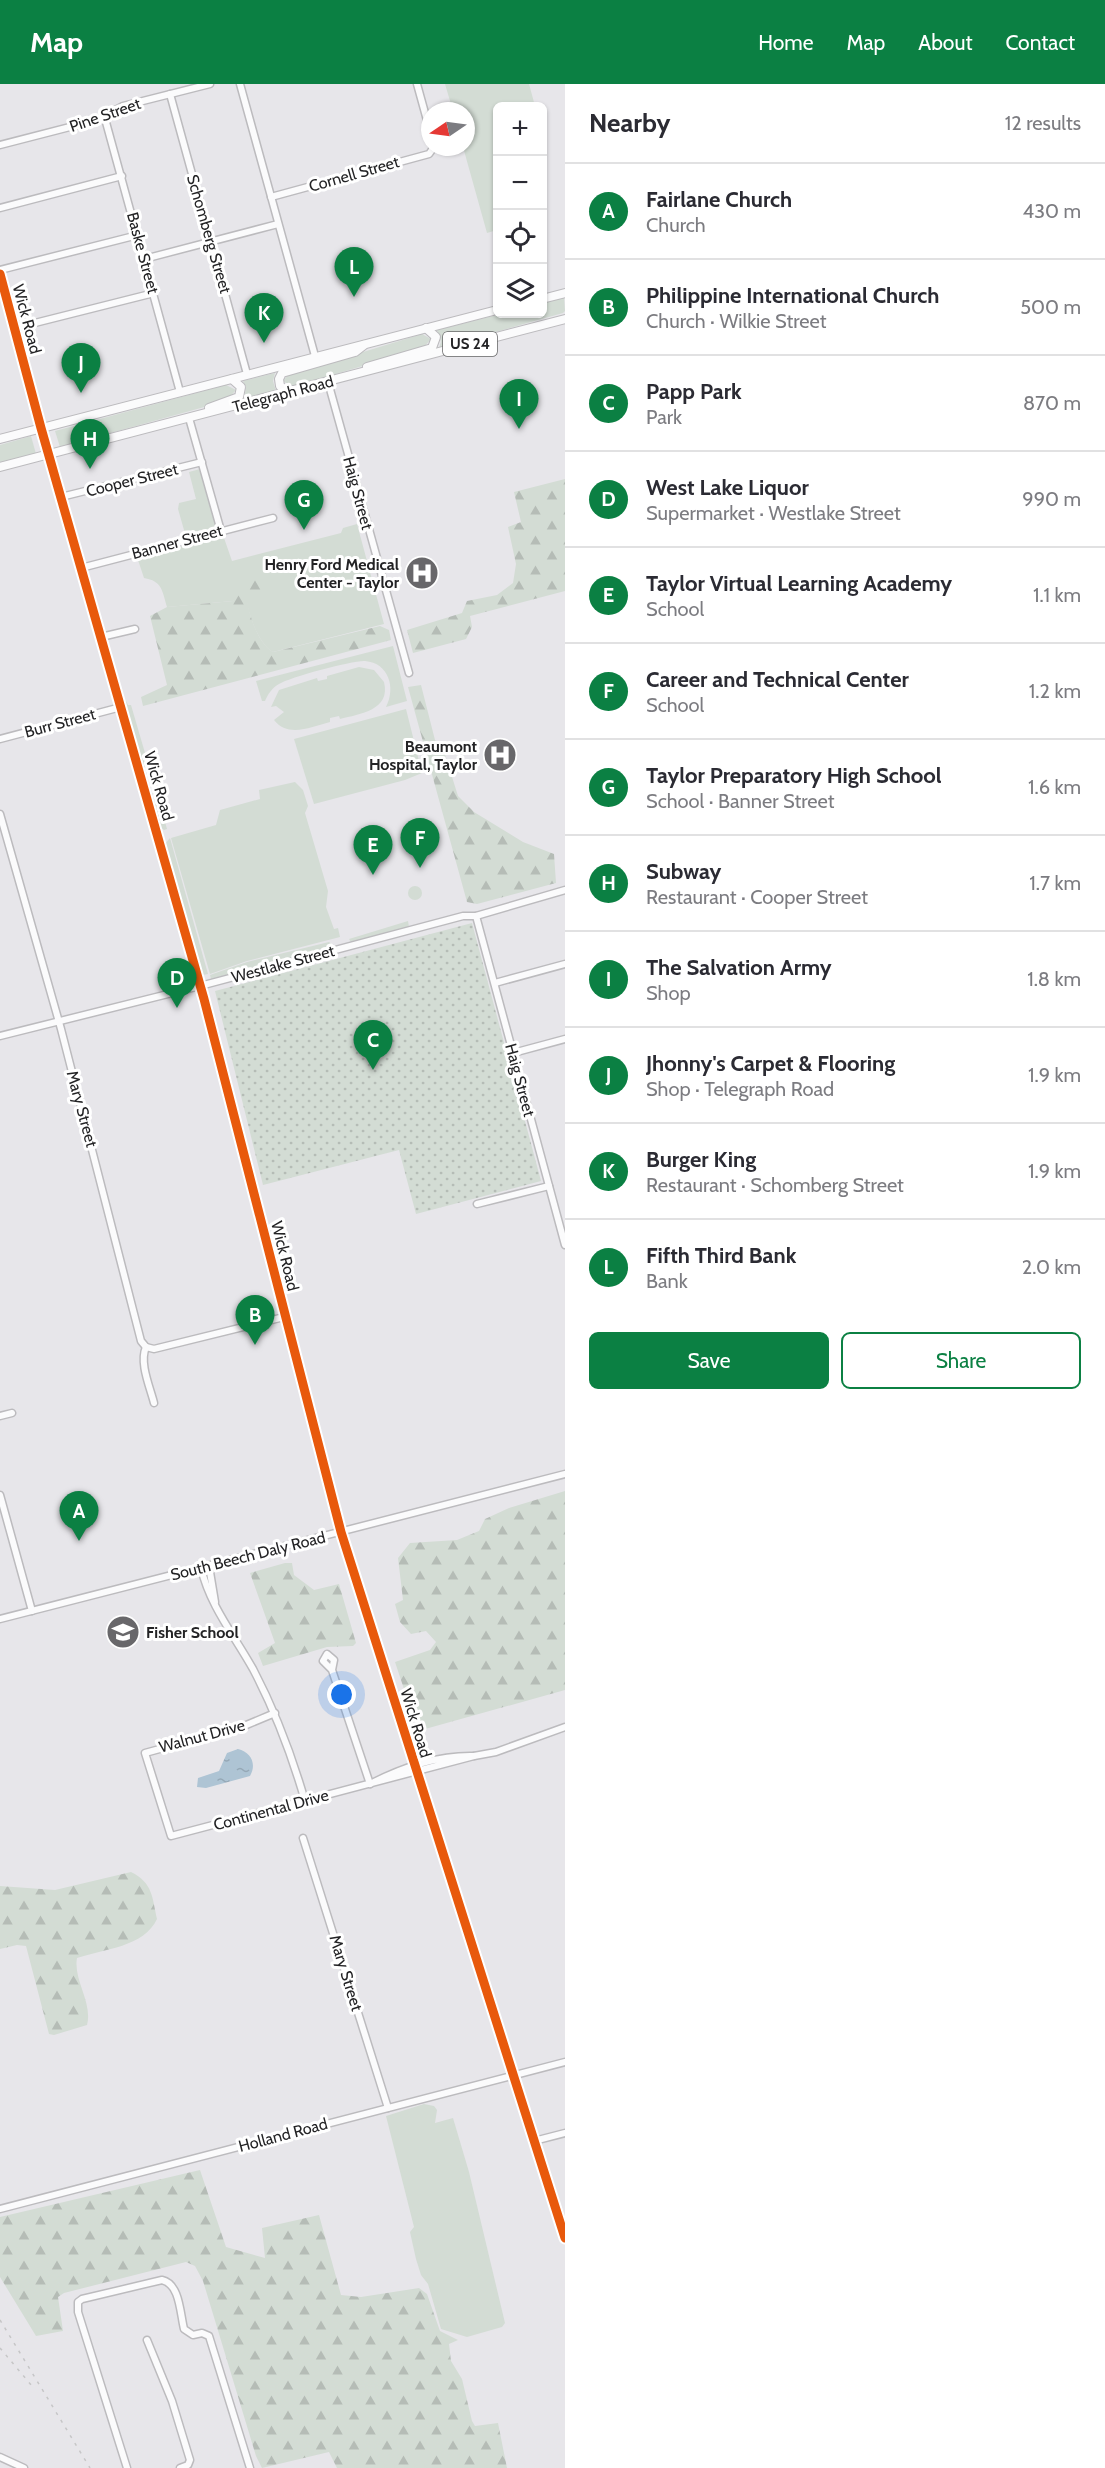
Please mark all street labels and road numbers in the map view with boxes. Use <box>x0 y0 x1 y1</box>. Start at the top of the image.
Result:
street label: Pine Street <box>67 94 144 136</box>
street label: Cornell Street <box>307 152 402 196</box>
street label: Schomberg Street <box>183 172 235 296</box>
street label: Baske Street <box>123 210 163 296</box>
street label: Wick Road <box>9 282 45 356</box>
road number: US 24 <box>443 332 497 356</box>
street label: Telegraph Road <box>230 371 336 417</box>
street label: Haig Street <box>339 454 377 532</box>
street label: Cooper Street <box>84 459 181 501</box>
street label: Banner Street <box>130 521 225 563</box>
street label: Burr Street <box>22 704 98 742</box>
street label: Wick Road <box>140 749 178 823</box>
street label: Westlake Street <box>229 941 337 987</box>
street label: Haig Street <box>501 1041 539 1119</box>
street label: Mary Street <box>63 1069 101 1150</box>
street label: Wick Road <box>267 1219 303 1293</box>
street label: South Beech Daly Road <box>169 1528 327 1584</box>
street label: Wick Road <box>397 1686 435 1760</box>
street label: Walnut Drive <box>157 1715 247 1757</box>
street label: Continental Drive <box>211 1786 331 1834</box>
street label: Mary Street <box>325 1933 367 2014</box>
street label: Holland Road <box>236 2114 330 2156</box>

